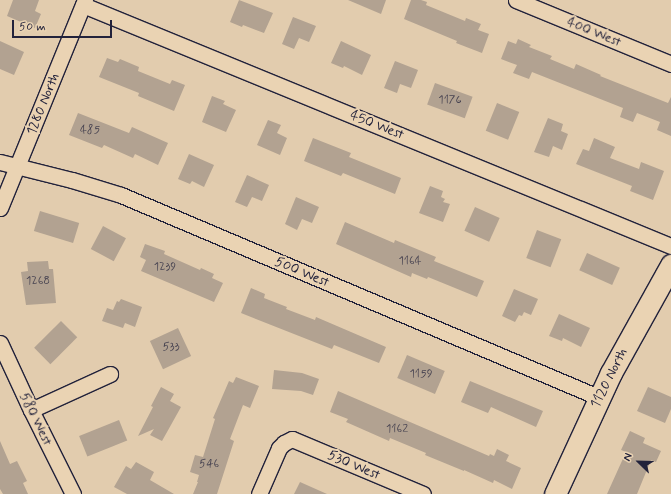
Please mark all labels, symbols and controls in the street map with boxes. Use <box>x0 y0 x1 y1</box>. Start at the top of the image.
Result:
scale bar <box>14 12 114 38</box>
street label: 400 West <box>564 14 624 50</box>
text: 50 m <box>19 19 46 35</box>
street label: 1280 North <box>23 71 63 137</box>
house number: 1176 <box>438 94 462 108</box>
street label: 450 West <box>348 107 406 143</box>
house number: 485 <box>80 124 100 138</box>
street label: 500 West <box>272 253 332 291</box>
house number: 1164 <box>398 255 422 269</box>
house number: 1239 <box>154 261 176 275</box>
house number: 1268 <box>26 275 50 289</box>
house number: 533 <box>162 341 180 355</box>
street label: 1120 North <box>587 345 631 411</box>
house number: 1159 <box>409 368 433 382</box>
street label: 580 West <box>16 390 56 448</box>
house number: 1162 <box>386 423 408 437</box>
north arrow <box>619 442 659 482</box>
street label: 530 West <box>325 446 383 484</box>
text: N <box>620 451 636 463</box>
house number: 546 <box>199 458 219 472</box>

